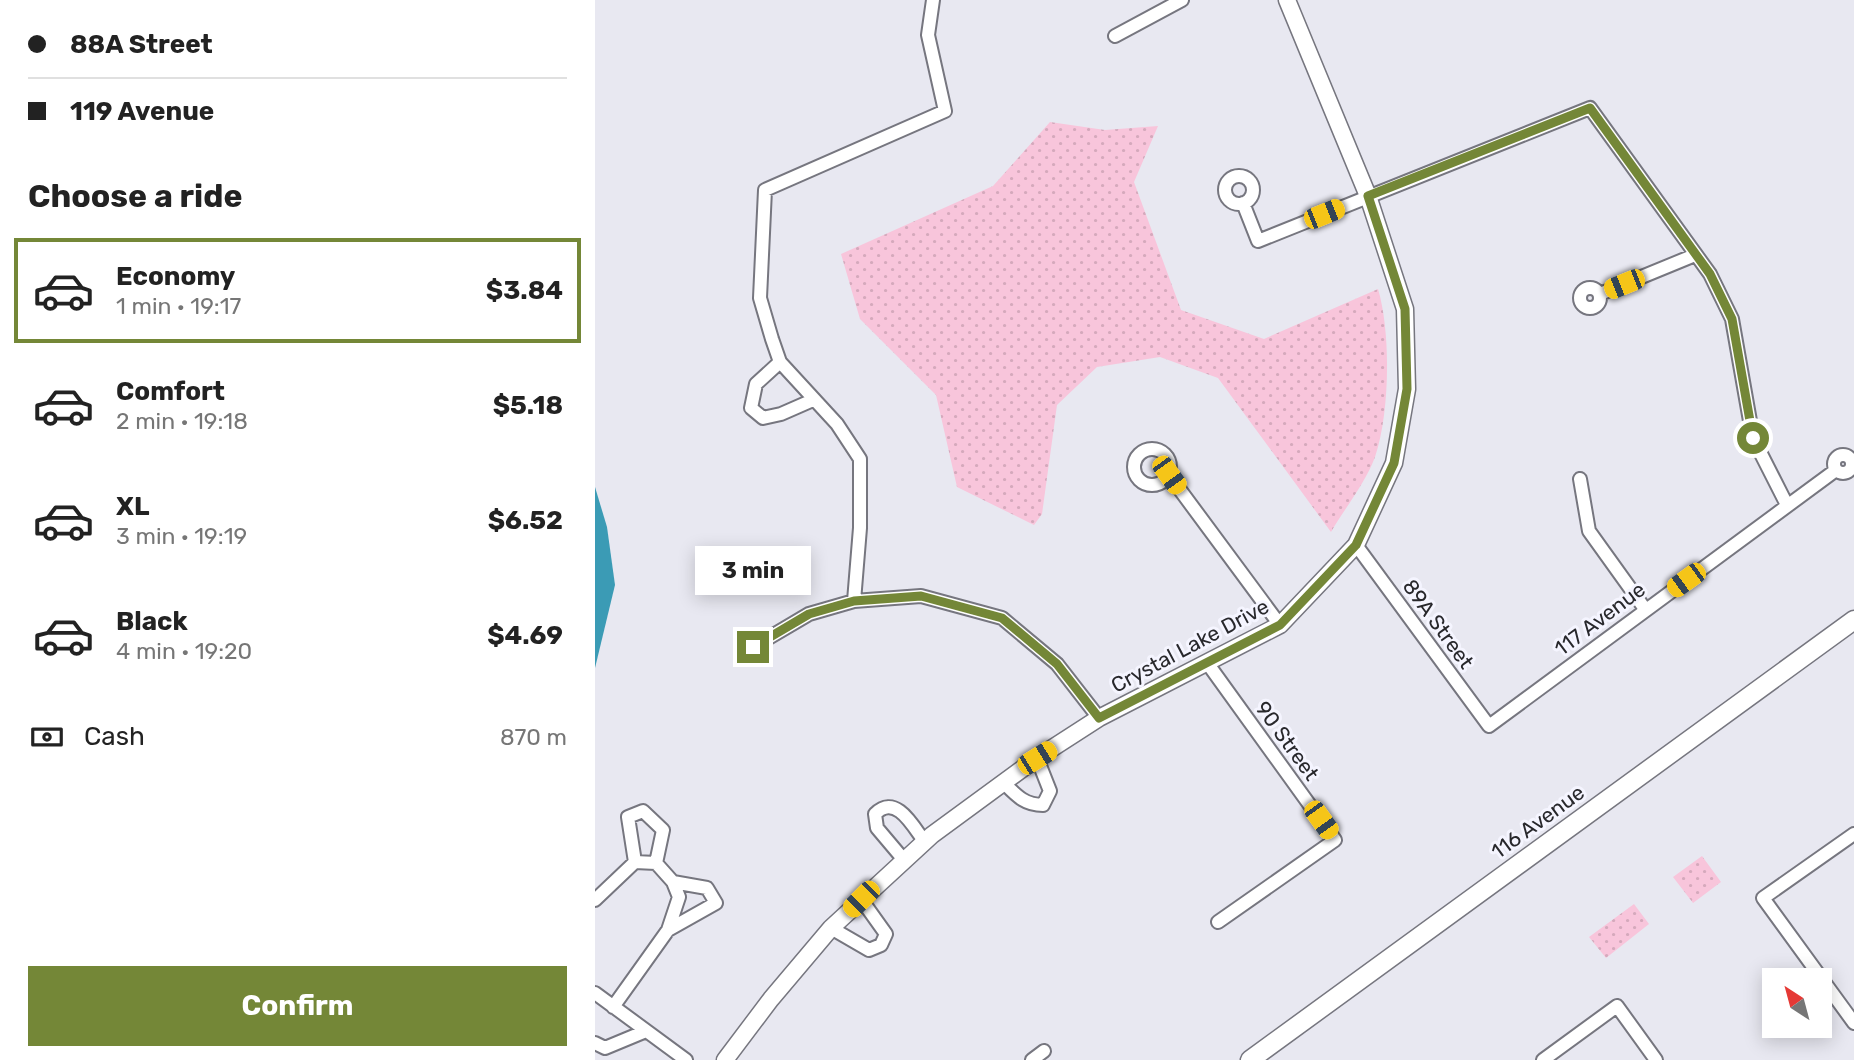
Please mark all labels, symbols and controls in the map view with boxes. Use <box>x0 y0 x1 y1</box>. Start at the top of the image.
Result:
text: 88A Street <box>70 29 213 60</box>
text: 119 Avenue <box>70 96 214 127</box>
text: Choose a ride <box>28 177 242 215</box>
car <box>1301 196 1348 232</box>
icon: car <box>32 259 95 322</box>
text: Economy <box>116 261 235 292</box>
car <box>1601 266 1648 302</box>
text: $3.84 <box>486 275 563 306</box>
text: 1 min · 19:17 <box>116 292 241 320</box>
icon: car <box>32 374 95 437</box>
text: Comfort <box>116 376 225 407</box>
text: $5.18 <box>493 390 563 421</box>
text: 2 min · 19:18 <box>116 407 248 435</box>
route start <box>1737 422 1769 454</box>
car <box>1149 452 1190 498</box>
icon: car <box>32 489 95 552</box>
text: XL <box>116 491 149 522</box>
text: $6.52 <box>488 505 563 536</box>
text: 3 min · 19:19 <box>116 522 247 550</box>
callout: 3 min <box>695 546 811 594</box>
text: 3 min <box>722 556 784 584</box>
car <box>1663 559 1710 601</box>
street label: 89A Street <box>1398 574 1479 673</box>
street label: 117 Avenue <box>1549 576 1650 661</box>
street label: Crystal Lake Drive <box>1107 593 1273 698</box>
icon: car <box>32 604 95 667</box>
text: Black <box>116 606 188 637</box>
text: $4.69 <box>487 620 563 651</box>
route end <box>737 631 769 663</box>
text: 4 min · 19:20 <box>116 637 252 665</box>
street label: 90 Street <box>1250 696 1324 785</box>
icon: cash <box>28 718 66 756</box>
text: Cash <box>84 721 145 752</box>
text: 870 m <box>500 723 567 751</box>
car <box>1014 738 1061 778</box>
street label: 116 Avenue <box>1486 780 1589 864</box>
car <box>1301 797 1342 843</box>
car <box>839 877 884 921</box>
button: Confirm <box>28 966 567 1046</box>
north arrow <box>1762 968 1832 1038</box>
map controls <box>1762 968 1832 1038</box>

